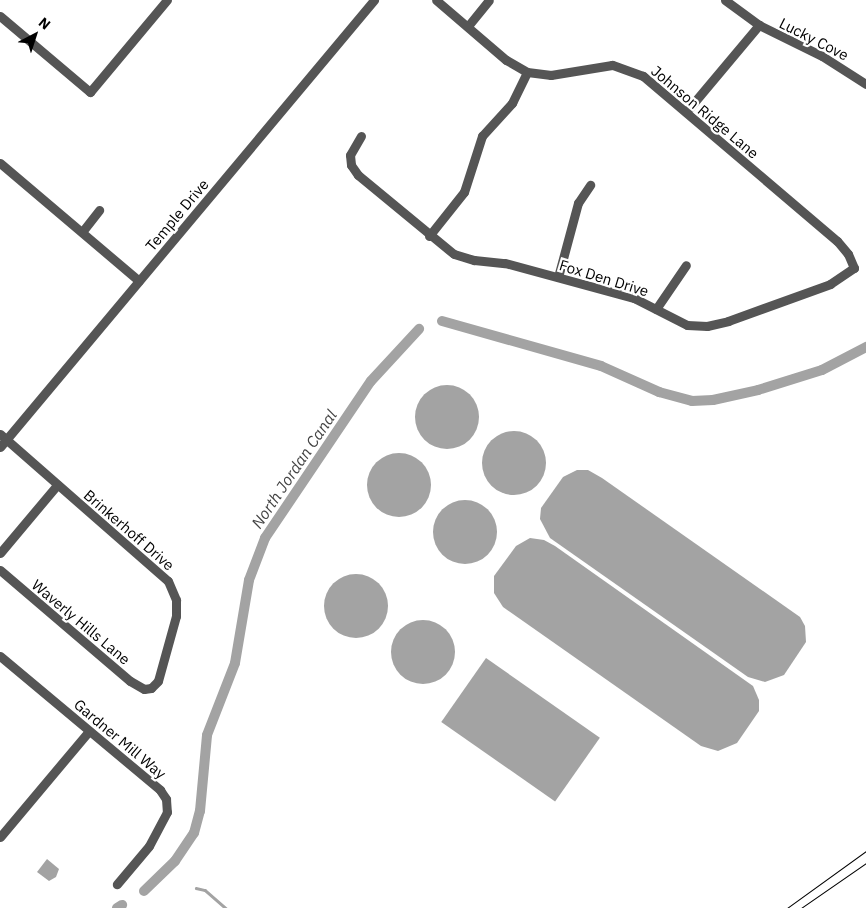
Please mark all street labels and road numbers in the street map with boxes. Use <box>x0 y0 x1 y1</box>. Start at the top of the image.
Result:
street label: Lucky Cove <box>776 14 852 64</box>
street label: Johnson Ridge Lane <box>648 62 762 162</box>
street label: Temple Drive <box>142 175 212 255</box>
street label: Fox Den Drive <box>557 256 651 300</box>
street label: Brinkerhoff Drive <box>80 486 178 574</box>
street label: Waverly Hills Lane <box>28 576 134 668</box>
street label: Gardner Mill Way <box>70 695 170 783</box>

